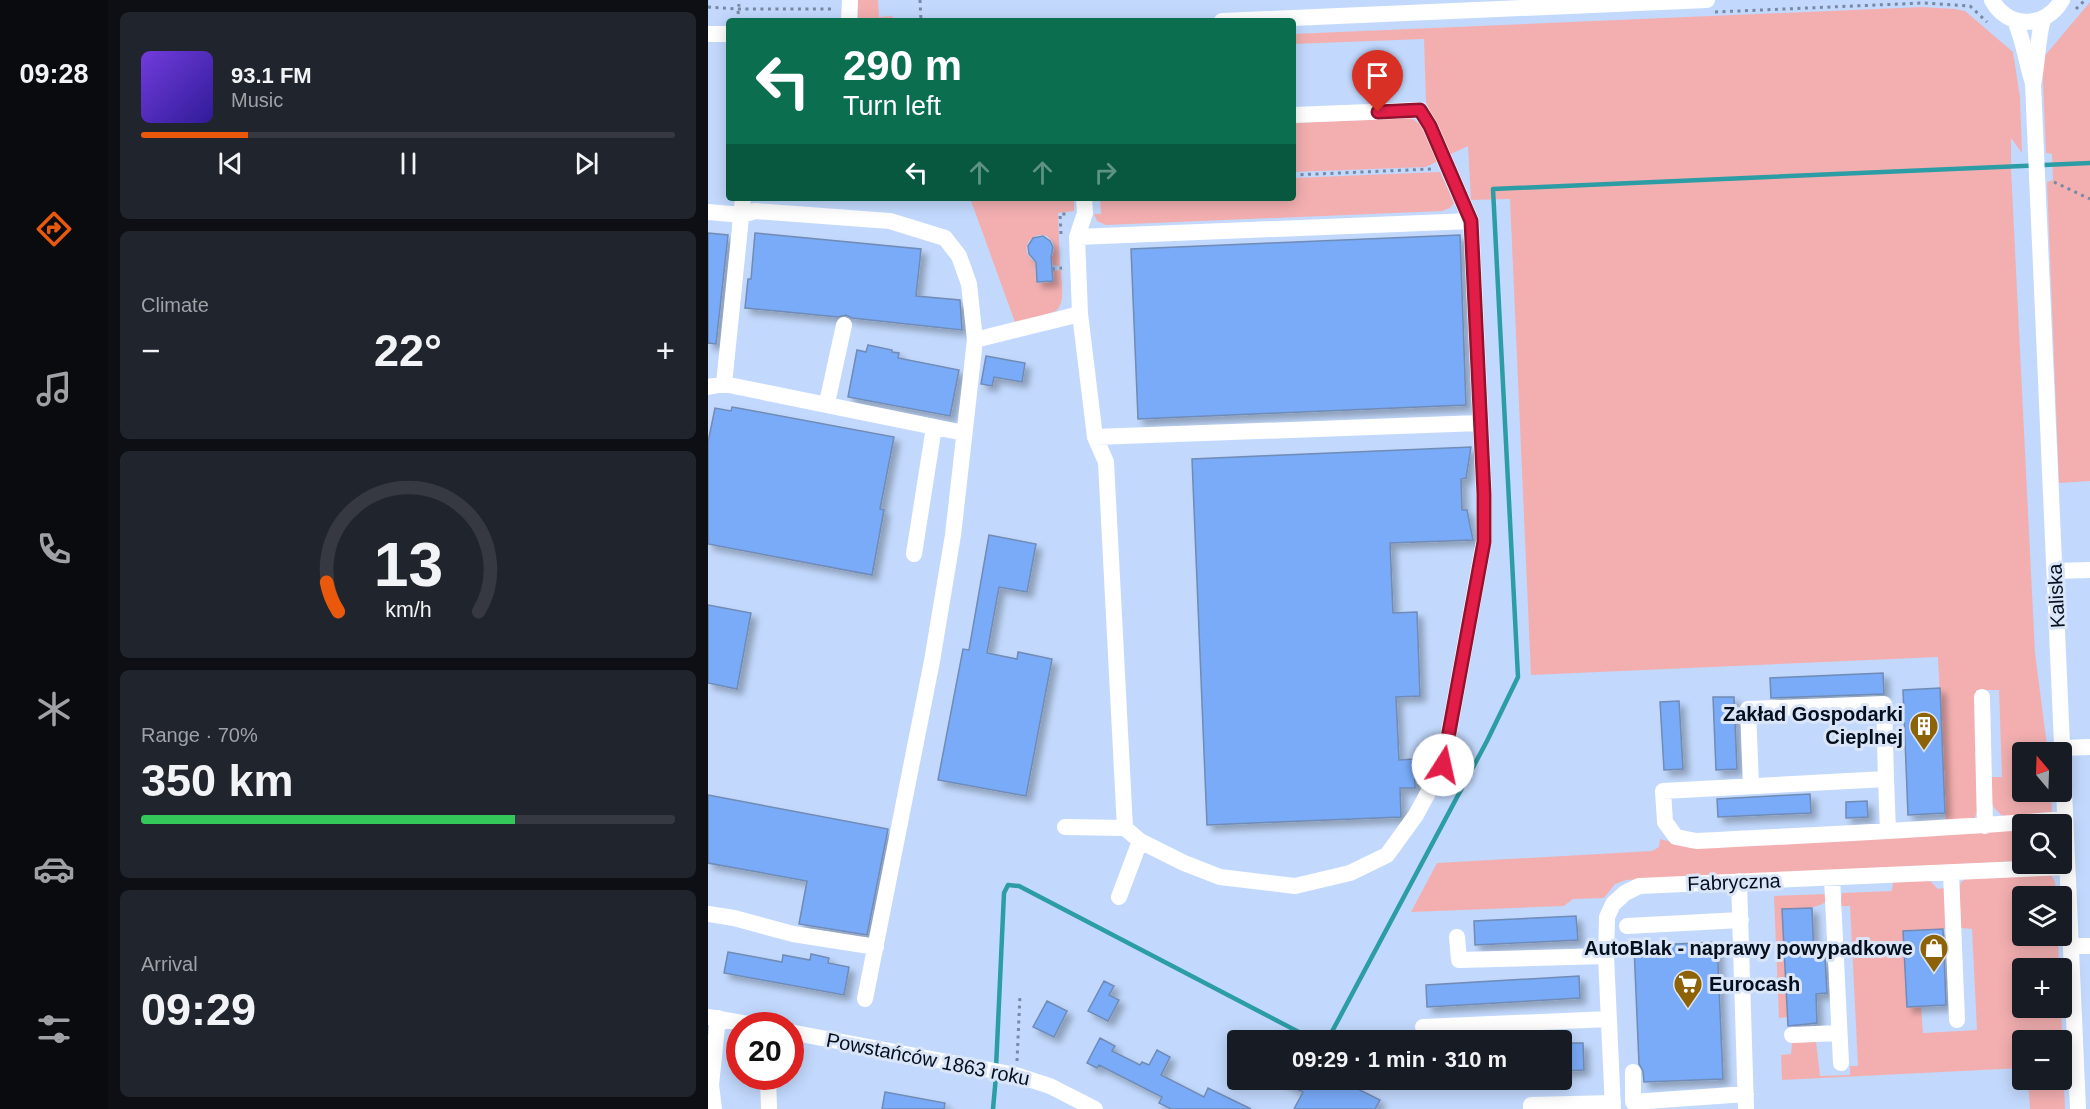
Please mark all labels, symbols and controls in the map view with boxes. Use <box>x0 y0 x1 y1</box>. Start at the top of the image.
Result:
icon: left <box>744 42 822 120</box>
text: 290 m <box>843 42 962 89</box>
pin <box>1352 50 1403 112</box>
text: 09:28 <box>19 59 89 89</box>
icon: arrive <box>1361 59 1394 92</box>
text: 93.1 FM <box>231 63 312 88</box>
text: Music <box>231 89 283 111</box>
text: Turn left <box>843 91 941 121</box>
icon: previous <box>214 147 247 180</box>
icon: pause <box>392 147 425 180</box>
icon: next <box>570 147 603 180</box>
icon: left <box>900 156 933 189</box>
icon: ahead <box>963 156 996 189</box>
icon: ahead <box>1026 156 1059 189</box>
icon: right <box>1089 156 1122 189</box>
icon: directions <box>33 208 75 250</box>
text: Climate <box>141 294 209 316</box>
text: 22° <box>374 325 442 376</box>
text: − <box>141 332 160 369</box>
text: + <box>656 332 675 369</box>
icon: music <box>33 368 75 410</box>
icon: phone <box>33 528 75 570</box>
text: 13 <box>373 530 443 599</box>
street label: Kaliska <box>2043 562 2069 629</box>
text: km/h <box>385 598 431 622</box>
icon: climate <box>33 688 75 730</box>
place label: Zakład Gospodarki Cieplnej <box>1723 703 1903 748</box>
building icon: Zakład Gospodarki Cieplnej <box>1908 710 1940 752</box>
text: Range · 70% <box>141 724 258 746</box>
position arrow <box>1411 733 1475 797</box>
north arrow <box>2012 742 2072 802</box>
map controls <box>2012 742 2072 1090</box>
text: 350 km <box>141 755 294 806</box>
button: search <box>2012 814 2072 874</box>
icon: car <box>33 848 75 890</box>
street label: Fabryczna <box>1687 869 1782 895</box>
button: layers <box>2012 886 2072 946</box>
shop icon: AutoBlak - naprawy powypadkowe <box>1918 932 1950 974</box>
place label: AutoBlak - naprawy powypadkowe <box>1584 937 1913 959</box>
text: Arrival <box>141 953 198 975</box>
button: + <box>2012 958 2072 1018</box>
supermarket icon: Eurocash <box>1672 968 1704 1010</box>
place label: Eurocash <box>1709 973 1800 995</box>
text: 09:29 <box>141 984 256 1035</box>
icon: filters <box>33 1008 75 1050</box>
speed limit sign: 20 <box>726 1012 804 1090</box>
street label: Powstańców 1863 roku <box>824 1028 1032 1090</box>
button: − <box>2012 1030 2072 1090</box>
text: 09:29 · 1 min · 310 m <box>1292 1047 1507 1072</box>

